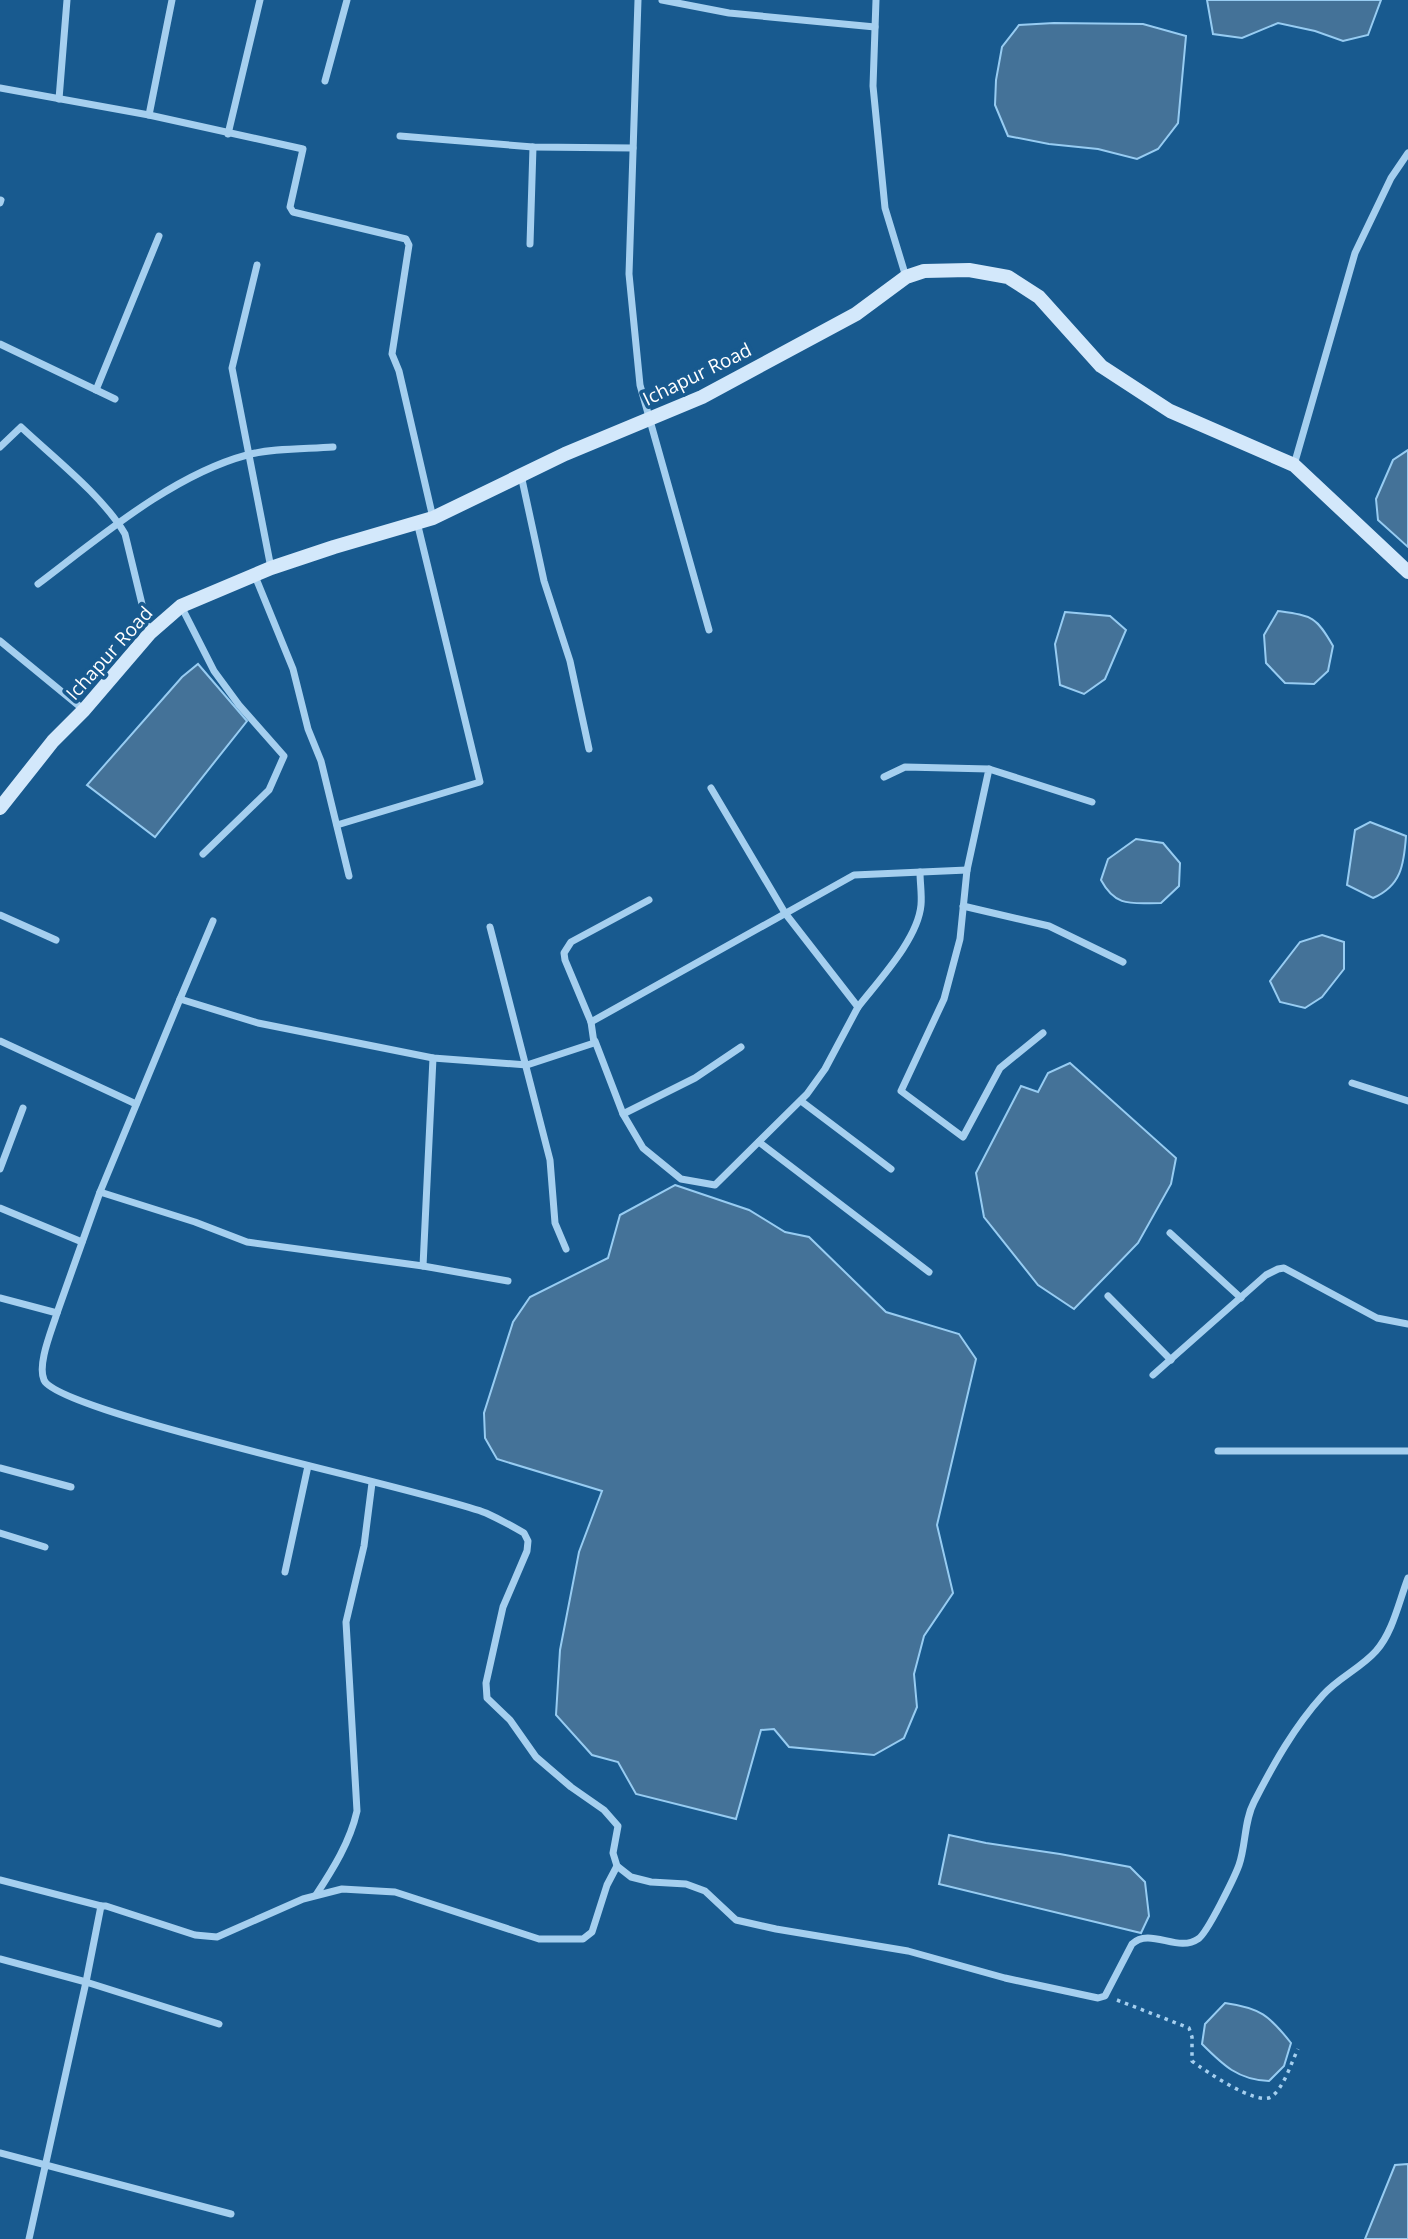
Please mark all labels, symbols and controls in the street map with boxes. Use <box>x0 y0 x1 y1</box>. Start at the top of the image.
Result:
street label: Ichapur Road <box>638 336 756 412</box>
street label: Ichapur Road <box>60 600 158 706</box>

